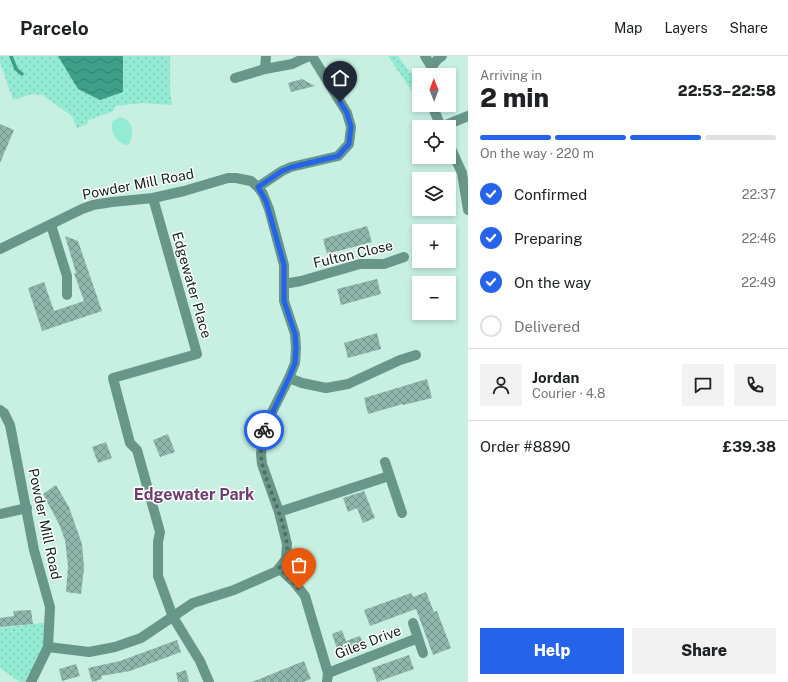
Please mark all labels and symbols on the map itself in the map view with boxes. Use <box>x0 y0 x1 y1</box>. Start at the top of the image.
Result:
pin <box>323 61 357 102</box>
north arrow <box>412 68 456 112</box>
street label: Powder Mill Road <box>81 165 195 203</box>
street label: Edgewater Place <box>169 230 215 340</box>
street label: Fulton Close <box>312 237 394 271</box>
courier <box>244 410 284 450</box>
street label: Powder Mill Road <box>25 467 65 581</box>
district label: Edgewater Park <box>134 485 254 504</box>
pin <box>282 548 316 589</box>
street label: Giles Drive <box>333 622 403 662</box>

